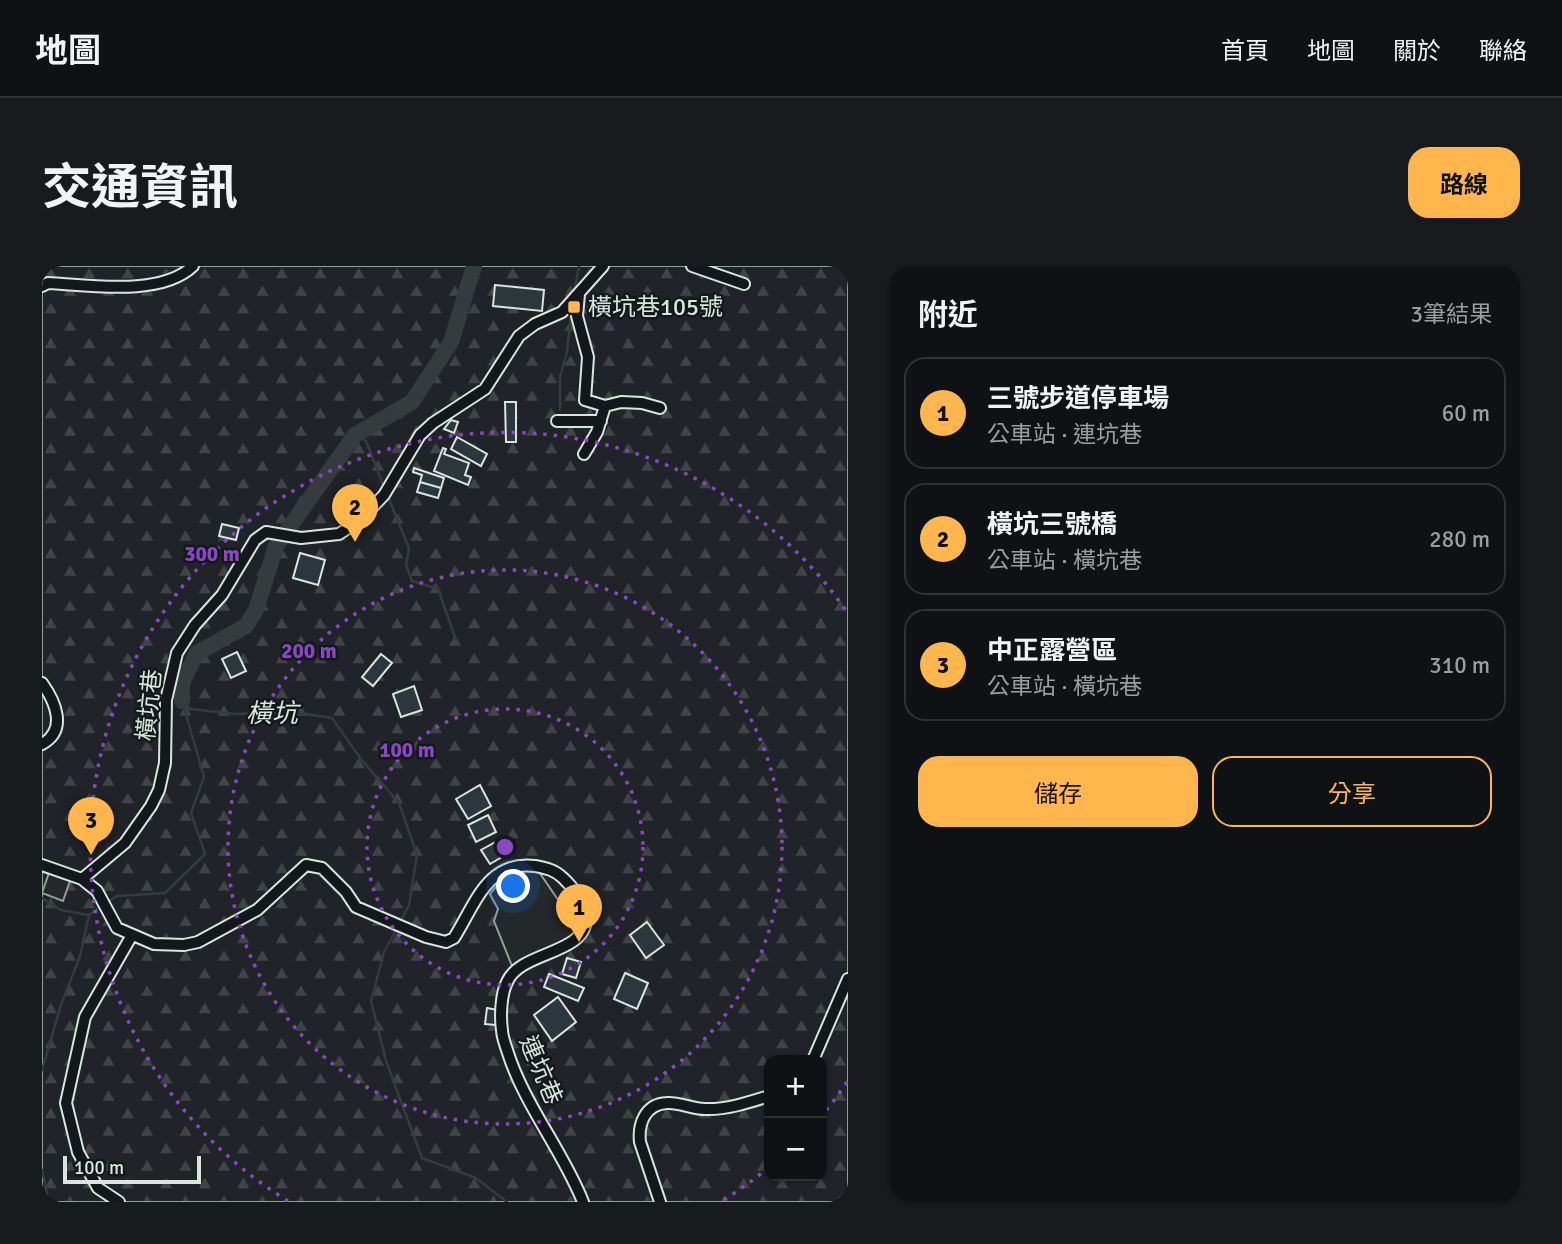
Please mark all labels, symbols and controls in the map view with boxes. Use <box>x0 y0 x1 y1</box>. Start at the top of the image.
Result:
text: 地圖 <box>35 31 101 72</box>
text: 首頁 <box>1221 36 1269 66</box>
text: 地圖 <box>1307 36 1355 66</box>
text: 關於 <box>1393 36 1441 66</box>
text: 聯絡 <box>1479 36 1527 66</box>
button: 路線 <box>1408 147 1520 218</box>
text: 交通資訊 <box>42 158 238 218</box>
place label: 橫坑巷105號 <box>588 292 723 322</box>
text: 附近 <box>918 297 978 334</box>
marker: 橫坑巷105號 <box>566 299 582 315</box>
text: 3筆結果 <box>1411 300 1492 329</box>
text: 三號步道停車場 <box>987 383 1169 415</box>
text: 1 <box>937 399 949 428</box>
text: 60 m <box>1442 399 1490 428</box>
text: 公車站 · 連坑巷 <box>987 420 1142 449</box>
pin: 2 <box>332 484 378 542</box>
text: 橫坑三號橋 <box>987 509 1117 541</box>
text: 2 <box>937 525 949 554</box>
text: 280 m <box>1429 525 1490 554</box>
text: 300 m <box>184 541 240 567</box>
text: 公車站 · 橫坑巷 <box>987 546 1142 575</box>
text: 中正露營區 <box>987 635 1117 667</box>
text: 200 m <box>281 638 337 664</box>
text: 3 <box>937 651 949 680</box>
text: 310 m <box>1429 651 1490 680</box>
street label: 橫坑巷 <box>130 668 168 742</box>
text: 公車站 · 橫坑巷 <box>987 672 1142 701</box>
water label: 橫坑 <box>246 698 302 730</box>
text: 100 m <box>379 737 435 763</box>
button: 儲存 <box>918 756 1198 827</box>
button: 分享 <box>1212 756 1492 827</box>
pin: 3 <box>68 797 114 855</box>
centre of rings <box>493 835 517 859</box>
your location <box>496 869 530 903</box>
pin: 1 <box>556 884 602 942</box>
street label: 連坑巷 <box>513 1031 569 1109</box>
map controls <box>764 1055 827 1181</box>
button: + <box>764 1055 827 1118</box>
button: − <box>764 1118 827 1181</box>
scale bar <box>63 1153 201 1185</box>
text: 100 m <box>74 1156 124 1180</box>

